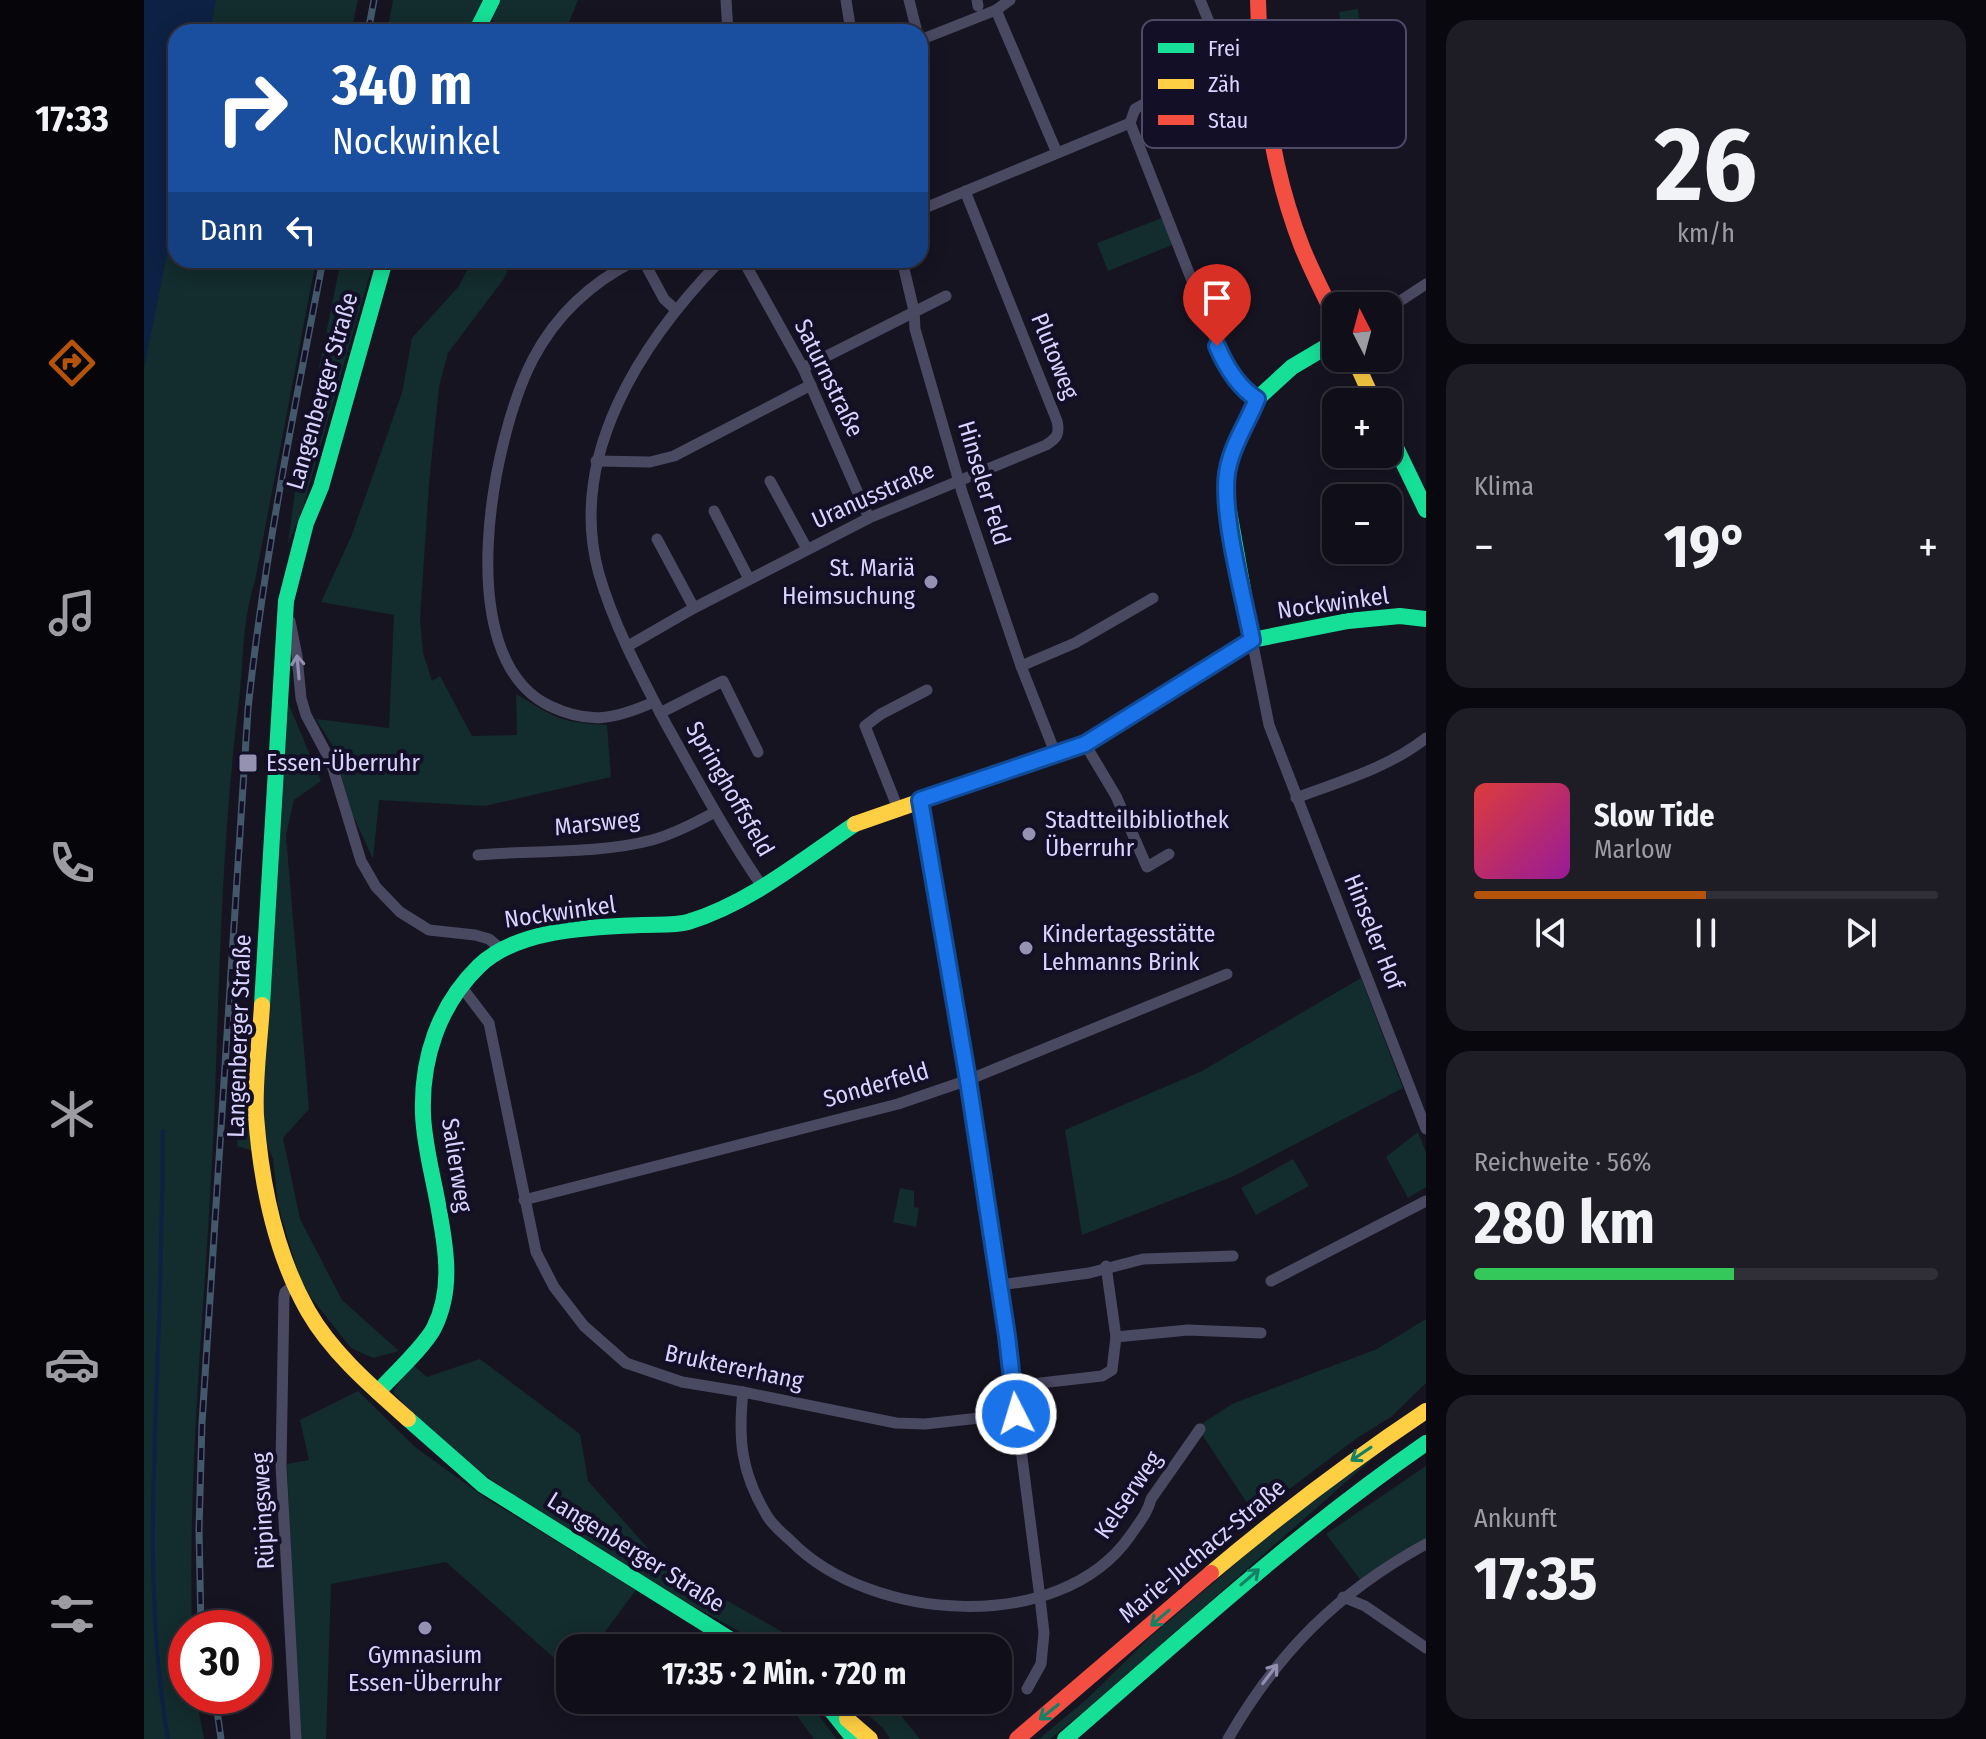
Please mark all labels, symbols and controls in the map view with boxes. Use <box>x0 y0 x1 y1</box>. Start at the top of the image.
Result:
legend <box>1142 20 1406 148</box>
text: Frei <box>1208 35 1240 62</box>
text: 340 m <box>332 52 472 119</box>
icon: right <box>200 56 304 160</box>
text: Zäh <box>1208 71 1240 98</box>
text: 17:33 <box>35 97 109 141</box>
text: 26 <box>1655 103 1757 228</box>
text: Stau <box>1208 107 1248 134</box>
text: Nockwinkel <box>332 120 500 164</box>
icon: left <box>279 208 323 252</box>
text: Dann <box>200 212 263 248</box>
text: km/h <box>1677 218 1735 249</box>
pin <box>1183 264 1251 346</box>
icon: arrive <box>1195 276 1239 320</box>
street label: Langenberger Straße <box>280 289 364 493</box>
north arrow <box>1322 292 1402 372</box>
map controls <box>1322 292 1402 564</box>
street label: Plutoweg <box>1025 309 1085 404</box>
street label: Saturnstraße <box>789 315 869 441</box>
icon: directions <box>44 335 100 391</box>
button: + <box>1322 388 1402 468</box>
street label: Hinseler Feld <box>952 418 1016 548</box>
street label: Uranusstraße <box>808 456 938 534</box>
text: Klima <box>1474 471 1534 502</box>
button: − <box>1322 484 1402 564</box>
text: 19° <box>1664 511 1748 583</box>
text: − <box>1474 521 1494 574</box>
text: + <box>1918 521 1938 574</box>
place label: St. Mariä Heimsuchung <box>782 554 916 610</box>
marker: St. Mariä Heimsuchung <box>922 573 940 591</box>
street label: Nockwinkel <box>1275 581 1391 625</box>
icon: music <box>44 585 100 641</box>
one-way arrow <box>290 654 305 681</box>
street label: Springhoffsfeld <box>680 717 780 861</box>
place label: Essen-Überruhr <box>266 749 420 777</box>
marker: Essen-Überruhr <box>237 752 259 774</box>
text: Slow Tide <box>1594 798 1715 834</box>
street label: Marsweg <box>553 805 642 841</box>
place label: Stadtteilbibliothek Überruhr <box>1045 806 1230 862</box>
marker: Stadtteilbibliothek Überruhr <box>1020 825 1038 843</box>
text: Marlow <box>1594 834 1672 865</box>
icon: phone <box>44 835 100 891</box>
street label: Hinseler Hof <box>1338 870 1410 995</box>
street label: Nockwinkel <box>502 890 618 934</box>
icon: previous <box>1529 911 1573 955</box>
icon: pause <box>1684 911 1728 955</box>
icon: next <box>1839 911 1883 955</box>
place label: Kindertagesstätte Lehmanns Brink <box>1042 920 1215 976</box>
street label: Langenberger Straße <box>221 934 257 1138</box>
marker: Kindertagesstätte Lehmanns Brink <box>1017 939 1035 957</box>
street label: Sonderfeld <box>820 1057 932 1113</box>
icon: climate <box>44 1086 100 1142</box>
street label: Salierweg <box>436 1116 478 1215</box>
text: Reichweite · 56% <box>1474 1147 1651 1178</box>
text: 280 km <box>1474 1187 1655 1259</box>
icon: car <box>44 1336 100 1392</box>
street label: Bruktererhang <box>662 1339 807 1395</box>
position arrow <box>974 1372 1058 1456</box>
street label: Kelserweg <box>1088 1445 1168 1544</box>
one-way arrow <box>1350 1446 1373 1462</box>
street label: Rüpingsweg <box>246 1451 280 1570</box>
street label: Marie-Juchacz-Straße <box>1113 1473 1291 1629</box>
street label: Langenberger Straße <box>542 1486 730 1618</box>
text: Ankunft <box>1474 1503 1557 1534</box>
text: 17:35 <box>1474 1543 1597 1615</box>
one-way arrow <box>1240 1569 1260 1587</box>
icon: filters <box>44 1586 100 1642</box>
one-way arrow <box>1150 1609 1170 1627</box>
speed limit sign: 30 <box>168 1610 272 1714</box>
marker: Gymnasium Essen-Überruhr <box>416 1619 434 1637</box>
place label: Gymnasium Essen-Überruhr <box>348 1641 503 1697</box>
text: 17:35 · 2 Min. · 720 m <box>662 1656 906 1692</box>
one-way arrow <box>1262 1663 1279 1685</box>
one-way arrow <box>1040 1703 1060 1721</box>

